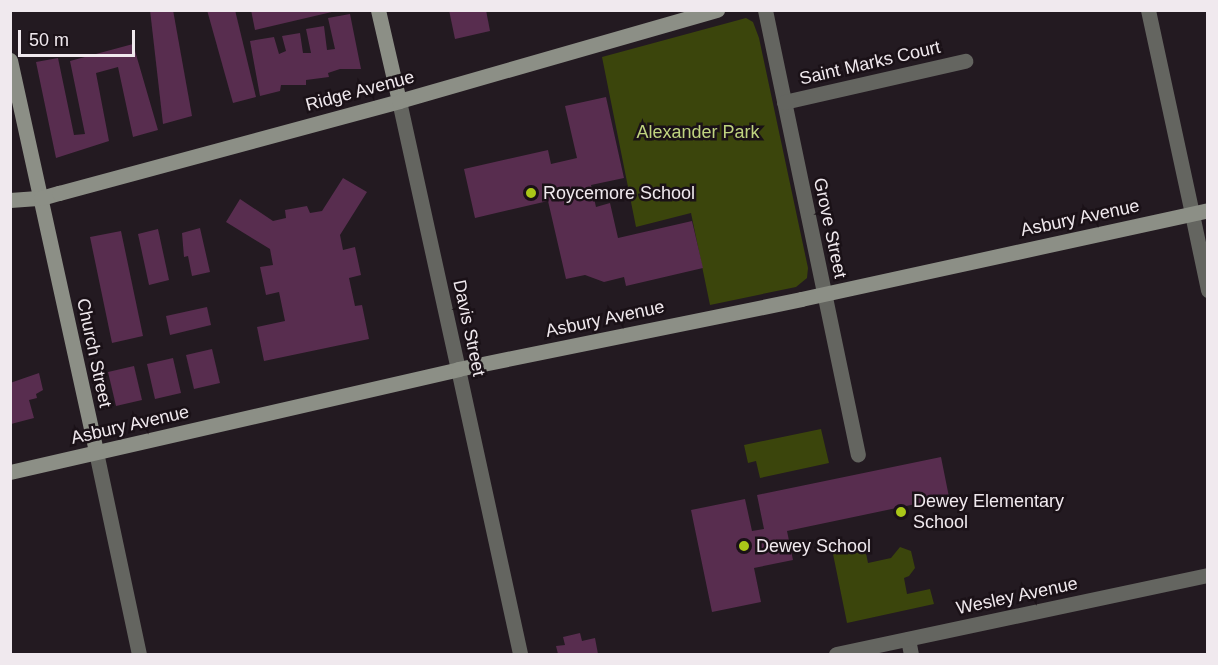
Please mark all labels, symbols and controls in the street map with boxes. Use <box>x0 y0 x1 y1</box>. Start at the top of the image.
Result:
scale bar <box>21 18 138 56</box>
text: 50 m <box>29 30 69 50</box>
street label: Saint Marks Court <box>797 36 943 90</box>
street label: Ridge Avenue <box>303 66 417 116</box>
park label: Alexander Park <box>636 121 760 143</box>
street label: Grove Street <box>809 176 851 280</box>
place label: Roycemore School <box>543 182 695 204</box>
marker: Roycemore School <box>524 186 538 200</box>
street label: Asbury Avenue <box>1018 195 1142 241</box>
street label: Davis Street <box>448 278 490 378</box>
street label: Church Street <box>72 296 116 410</box>
street label: Asbury Avenue <box>543 296 667 342</box>
street label: Asbury Avenue <box>68 401 192 449</box>
place label: Dewey Elementary School <box>913 491 1064 534</box>
marker: Dewey Elementary School <box>894 505 908 519</box>
place label: Dewey School <box>756 535 871 557</box>
marker: Dewey School <box>737 539 751 553</box>
street label: Wesley Avenue <box>954 573 1080 619</box>

